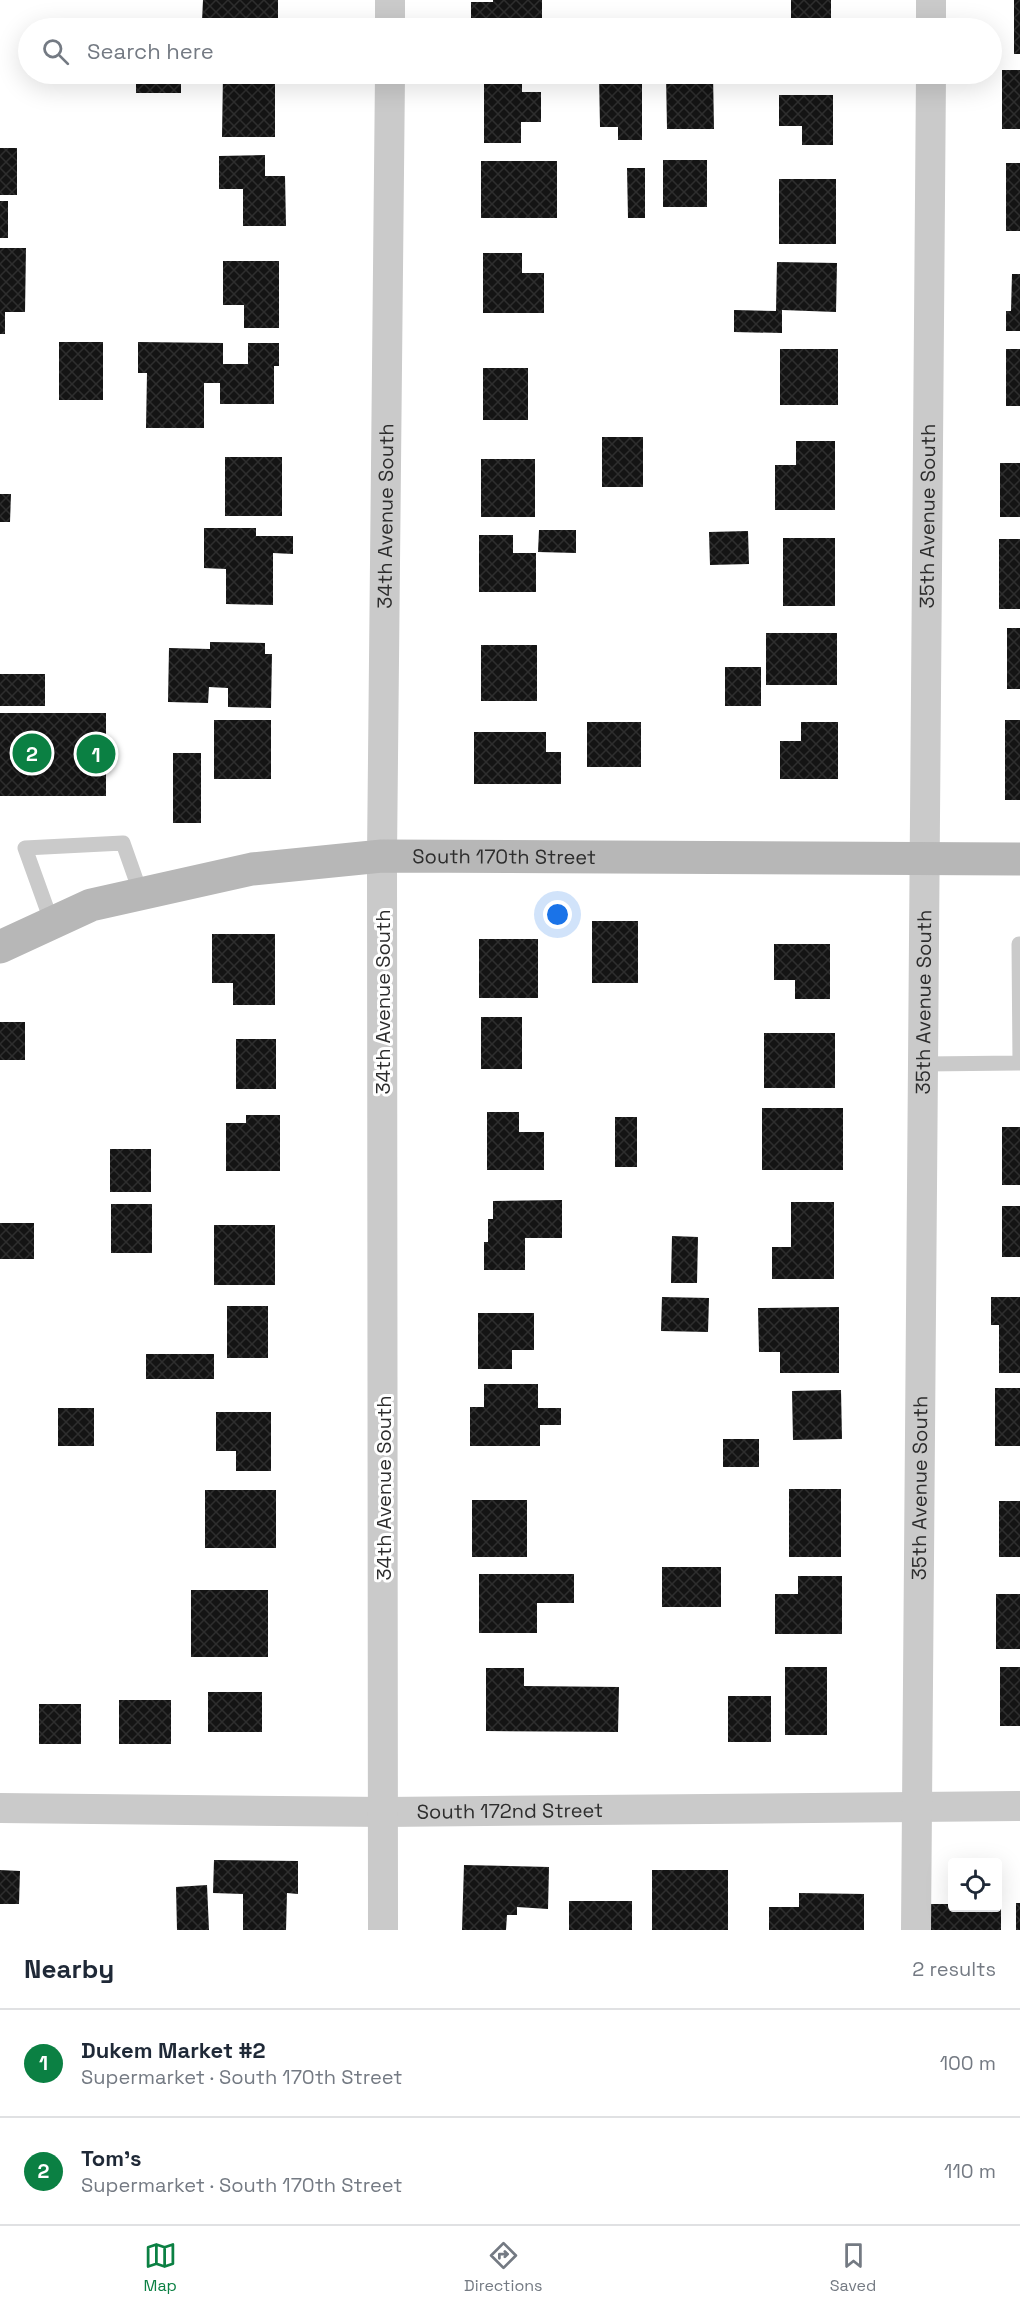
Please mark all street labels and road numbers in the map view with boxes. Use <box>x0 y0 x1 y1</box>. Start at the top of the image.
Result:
street label: 34th Avenue South <box>372 423 399 609</box>
street label: 35th Avenue South <box>914 424 941 608</box>
street label: South 170th Street <box>412 843 596 870</box>
street label: 34th Avenue South <box>370 910 396 1095</box>
street label: 35th Avenue South <box>910 910 937 1094</box>
street label: 34th Avenue South <box>371 1396 397 1581</box>
street label: 35th Avenue South <box>906 1396 933 1580</box>
street label: South 172nd Street <box>417 1797 603 1825</box>

